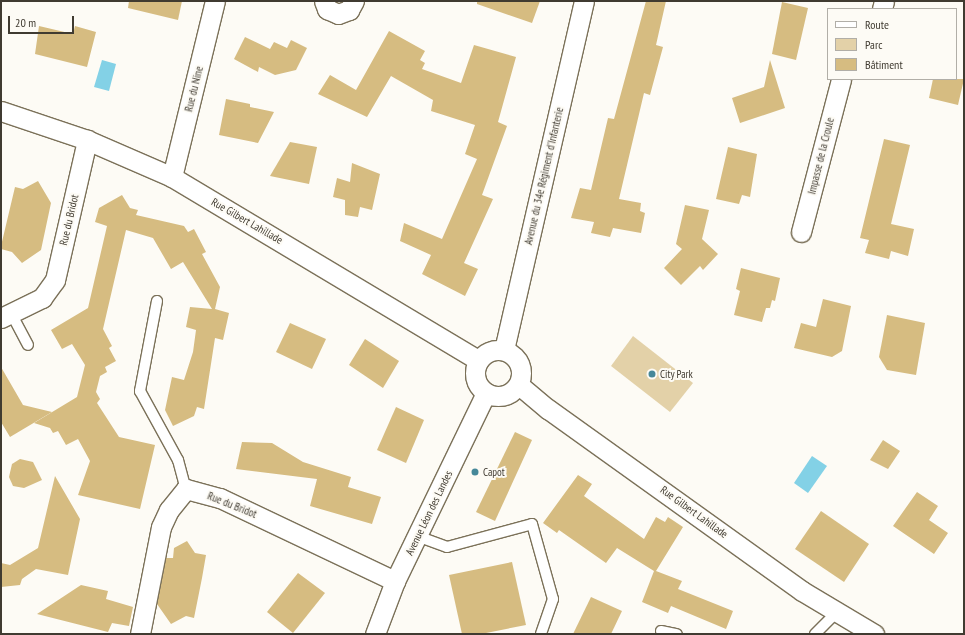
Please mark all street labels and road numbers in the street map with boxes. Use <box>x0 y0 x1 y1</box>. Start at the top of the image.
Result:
street label: Rue du Nine <box>182 65 206 113</box>
street label: Avenue du 34e Régiment d'Infanterie <box>522 106 566 246</box>
street label: Impasse de la Croule <box>805 116 837 196</box>
street label: Rue du Bridot <box>57 193 81 247</box>
street label: Rue Gilbert Lahillade <box>209 195 285 247</box>
street label: Avenue Léon des Landes <box>403 468 455 558</box>
street label: Rue Gilbert Lahillade <box>658 483 730 541</box>
street label: Rue du Bridot <box>205 489 259 521</box>

